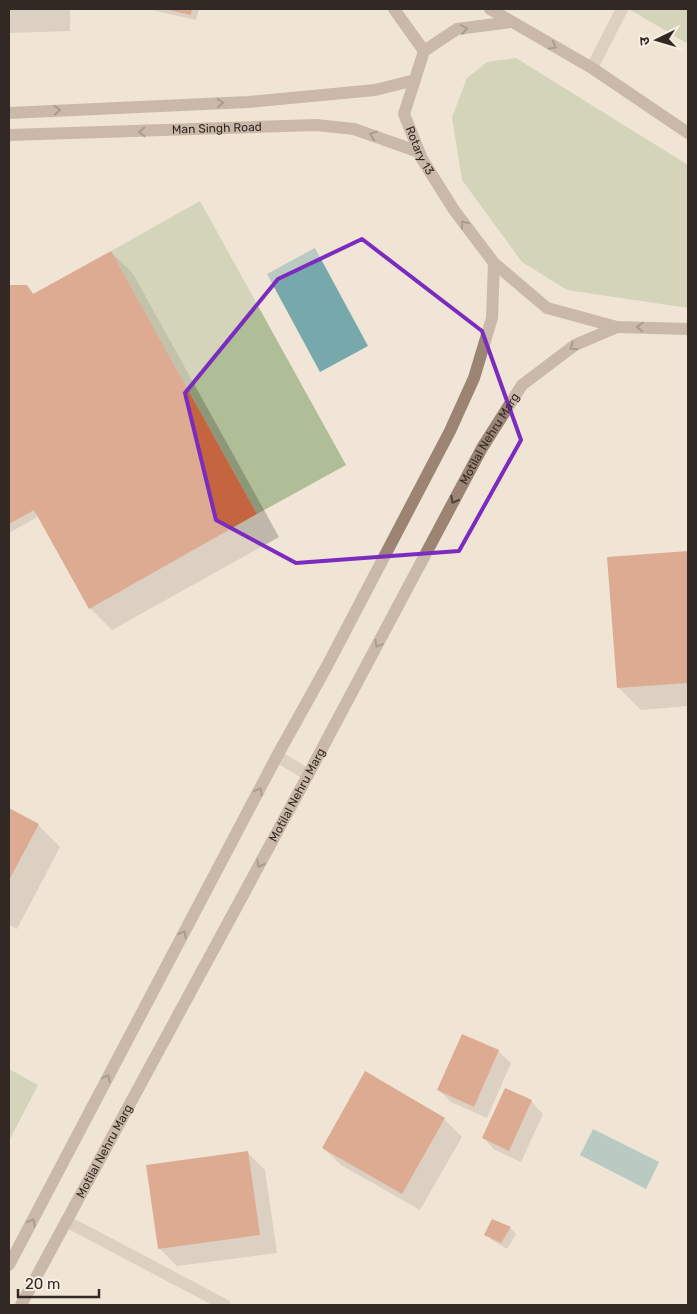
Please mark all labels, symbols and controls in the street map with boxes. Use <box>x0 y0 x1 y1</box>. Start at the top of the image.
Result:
north arrow <box>632 15 682 65</box>
one-way arrow <box>460 24 469 34</box>
text: उ <box>636 35 653 46</box>
one-way arrow <box>548 40 557 50</box>
one-way arrow <box>216 98 224 109</box>
one-way arrow <box>54 105 62 116</box>
street label: Man Singh Road <box>172 120 262 137</box>
street label: Rotary 13 <box>403 124 437 177</box>
one-way arrow <box>138 126 146 137</box>
one-way arrow <box>370 131 378 141</box>
one-way arrow <box>462 221 470 230</box>
one-way arrow <box>635 322 643 332</box>
one-way arrow <box>569 341 578 351</box>
street label: Motilal Nehru Marg <box>457 390 522 487</box>
one-way arrow <box>450 495 460 504</box>
one-way arrow <box>374 638 384 647</box>
street label: Motilal Nehru Marg <box>266 746 328 844</box>
one-way arrow <box>253 787 263 796</box>
one-way arrow <box>256 859 266 868</box>
one-way arrow <box>177 931 187 940</box>
one-way arrow <box>101 1074 111 1083</box>
street label: Motilal Nehru Marg <box>73 1102 135 1200</box>
one-way arrow <box>26 1218 36 1227</box>
scale bar <box>18 1266 99 1298</box>
text: 20 m <box>25 1275 60 1293</box>

